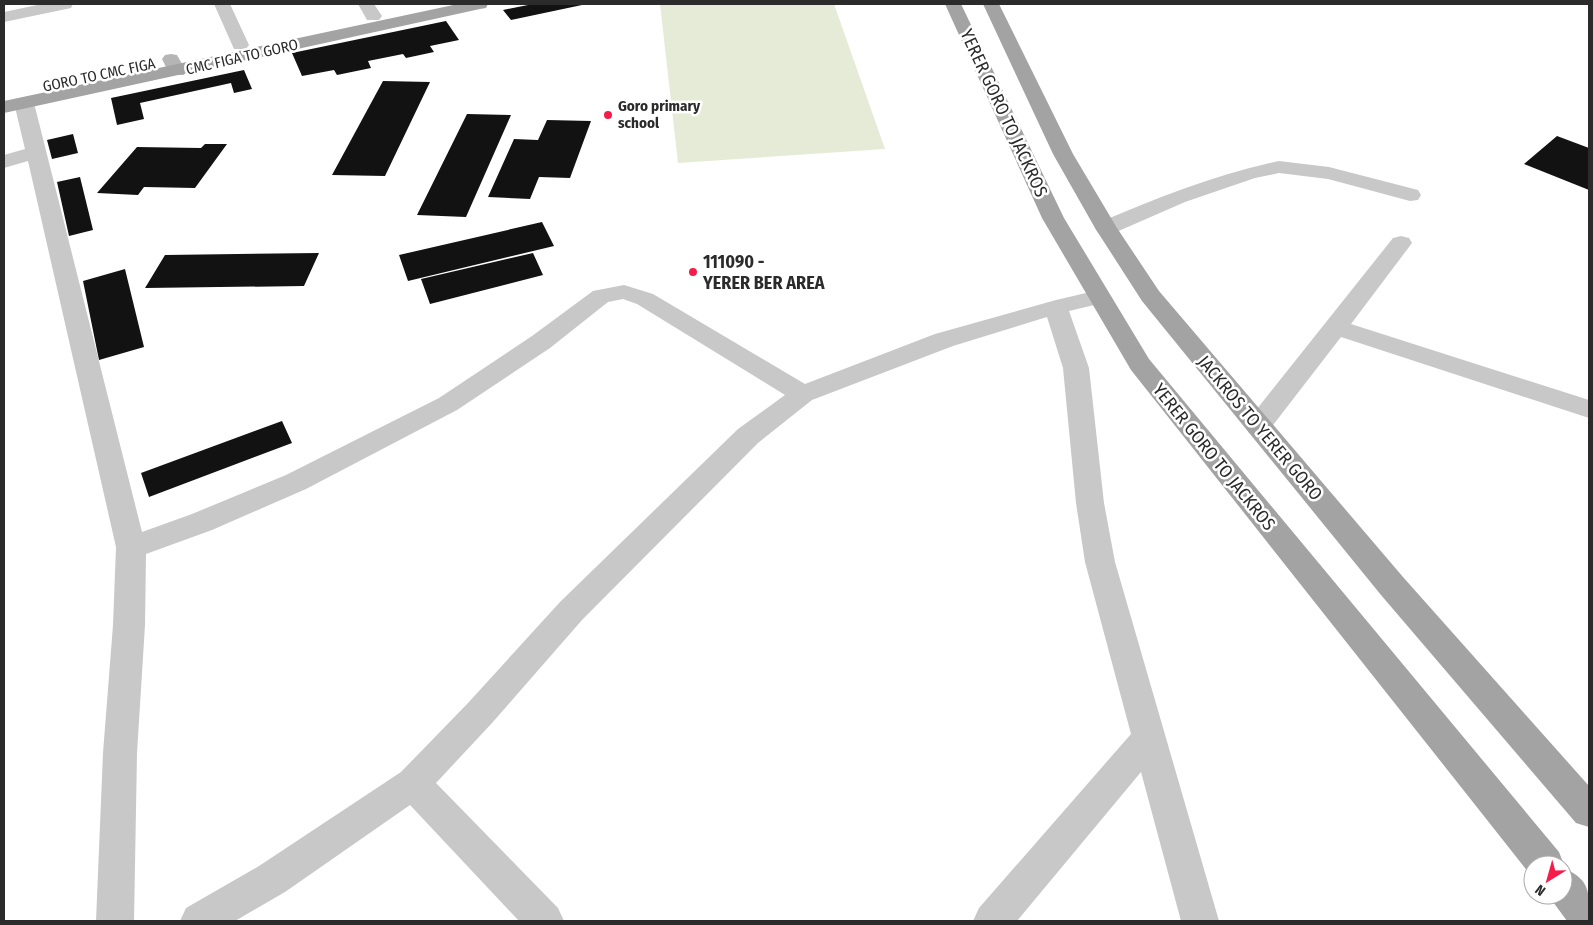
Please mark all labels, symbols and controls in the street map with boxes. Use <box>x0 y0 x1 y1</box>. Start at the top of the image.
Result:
street label: YERER GORO TO JACKROS <box>955 26 1053 200</box>
street label: CMC FIGA TO GORO <box>184 35 300 79</box>
street label: GORO TO CMC FIGA <box>41 54 157 96</box>
place label: Goro primary school <box>618 97 701 132</box>
marker: Goro primary school <box>602 109 614 121</box>
place label: 111090 - YERER BER AREA <box>702 251 825 294</box>
marker: 111090 - YERER BER AREA <box>687 266 699 278</box>
street label: JACKROS TO YERER GORO <box>1193 351 1327 505</box>
street label: YERER GORO TO JACKROS <box>1148 379 1280 535</box>
north arrow <box>1523 855 1573 905</box>
text: N <box>1532 881 1549 899</box>

